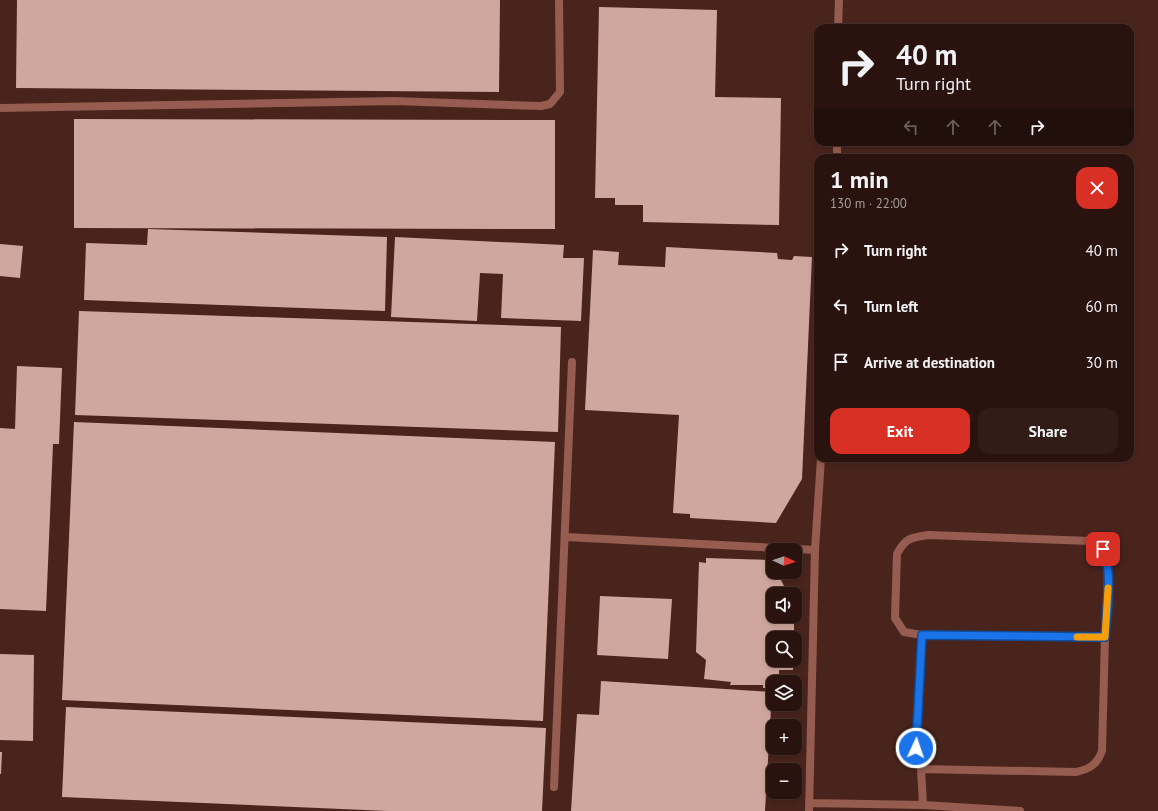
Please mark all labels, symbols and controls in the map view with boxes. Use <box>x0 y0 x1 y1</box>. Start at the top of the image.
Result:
text: 40 m <box>896 36 957 73</box>
icon: right <box>830 40 882 92</box>
text: Turn right <box>896 72 971 95</box>
icon: left <box>900 116 922 138</box>
icon: ahead <box>942 116 964 138</box>
icon: ahead <box>984 116 1006 138</box>
icon: right <box>1026 116 1048 138</box>
text: 1 min <box>830 164 889 195</box>
button: close <box>1076 167 1118 209</box>
text: 130 m · 22:00 <box>830 195 907 212</box>
icon: right <box>830 239 852 261</box>
text: Turn right <box>864 241 927 260</box>
text: 40 m <box>1085 241 1118 260</box>
icon: left <box>830 295 852 317</box>
text: Turn left <box>864 297 918 316</box>
text: 60 m <box>1085 297 1118 316</box>
icon: arrive <box>830 351 852 373</box>
text: Arrive at destination <box>864 353 995 372</box>
text: 30 m <box>1085 353 1118 372</box>
button: Exit <box>830 408 970 454</box>
button: Share <box>978 408 1118 454</box>
pin <box>1086 532 1120 566</box>
icon: arrive <box>1092 538 1114 560</box>
north arrow <box>766 543 802 579</box>
map controls <box>766 543 802 799</box>
button: sound <box>766 587 802 623</box>
button: search <box>766 631 802 667</box>
button: layers <box>766 675 802 711</box>
button: + <box>766 719 802 755</box>
position arrow <box>895 727 937 769</box>
button: − <box>766 763 802 799</box>

